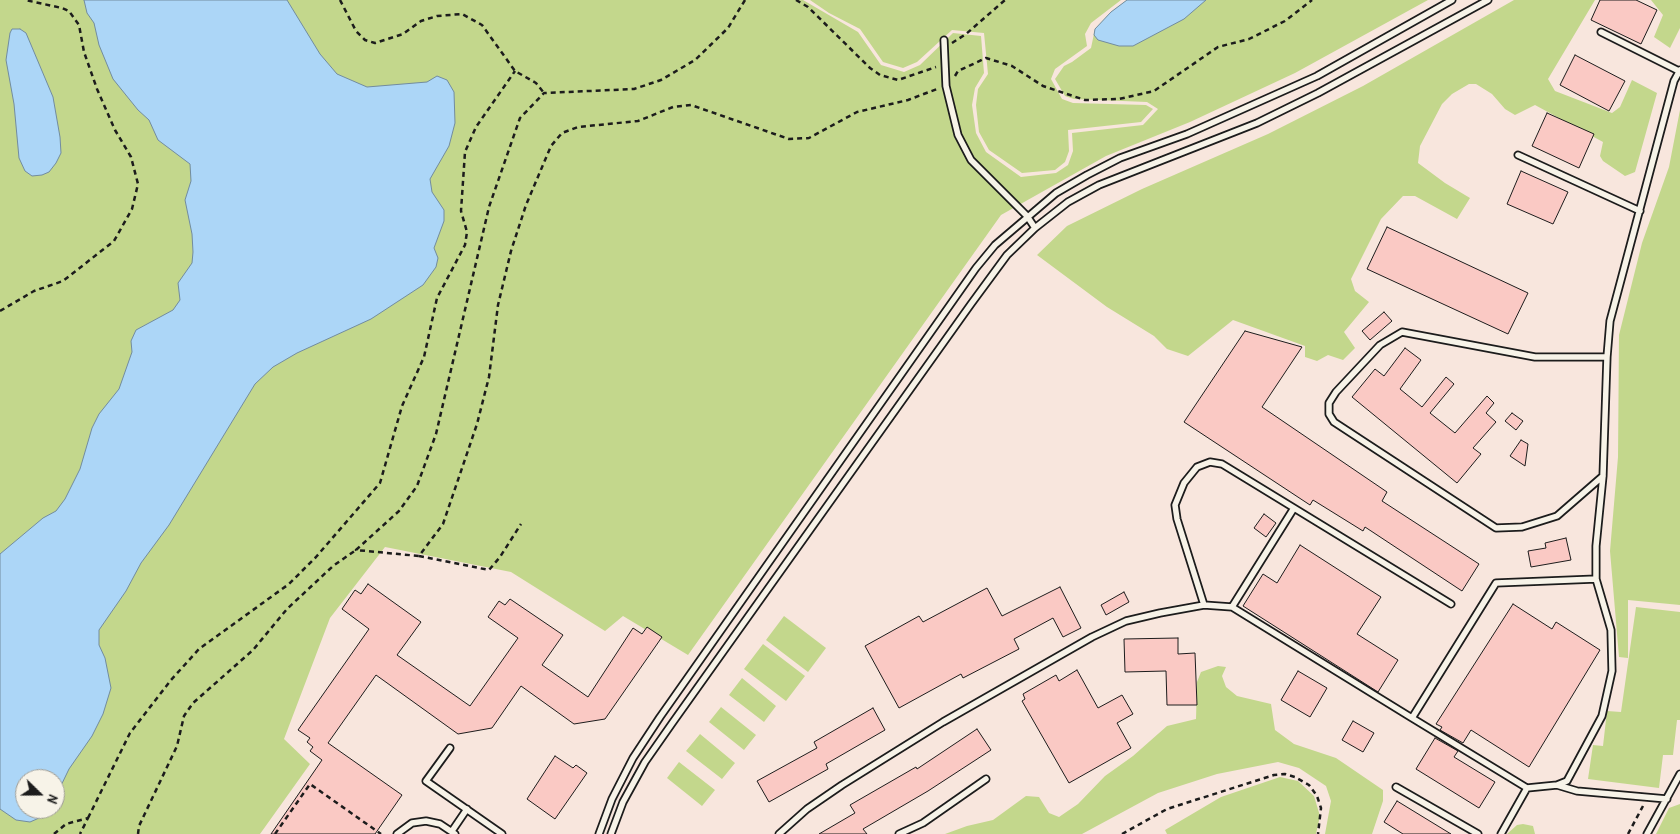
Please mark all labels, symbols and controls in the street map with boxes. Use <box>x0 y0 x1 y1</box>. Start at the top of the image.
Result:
north arrow <box>15 769 65 819</box>
text: N <box>43 792 64 806</box>

